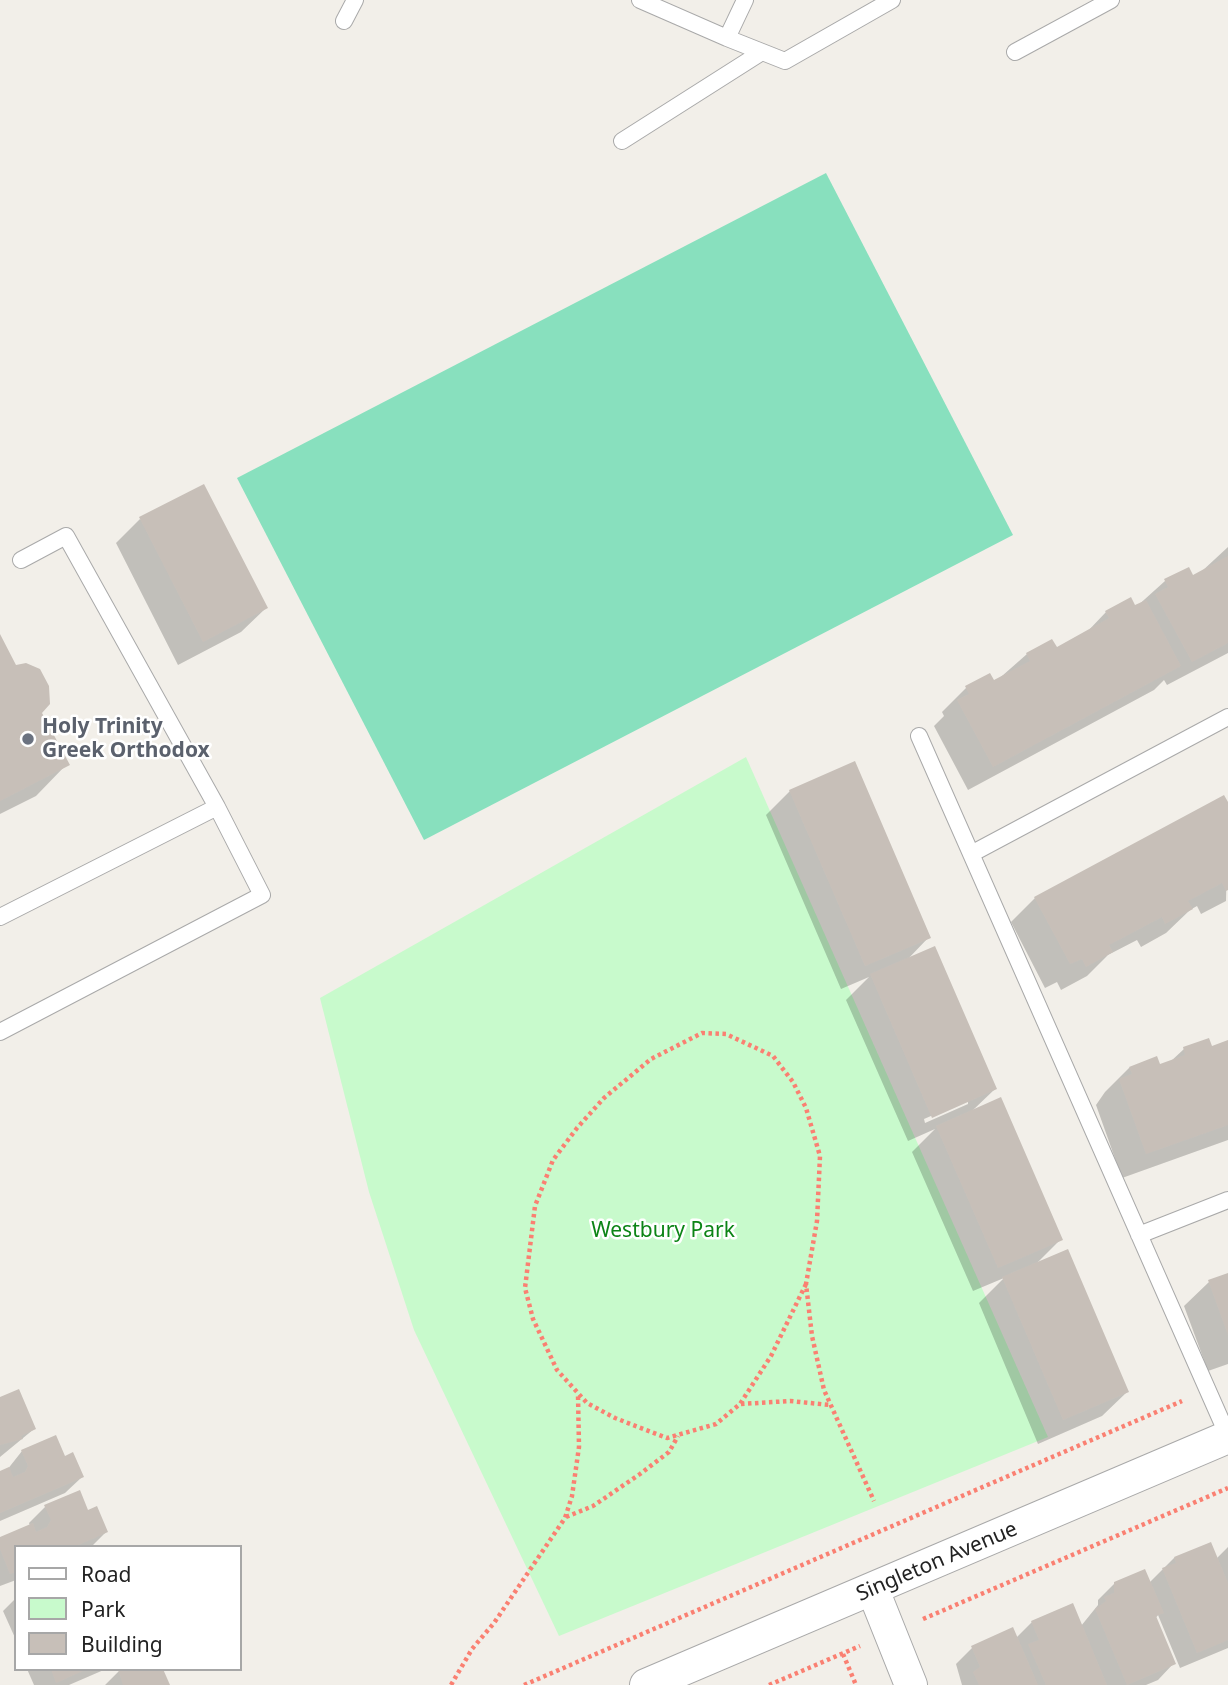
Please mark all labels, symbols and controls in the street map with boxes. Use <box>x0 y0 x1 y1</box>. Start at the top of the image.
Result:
place label: Holy Trinity Greek Orthodox <box>42 714 210 764</box>
marker: Holy Trinity Greek Orthodox <box>20 731 36 747</box>
park label: Westbury Park <box>591 1218 735 1244</box>
street label: Singleton Avenue <box>853 1517 1021 1607</box>
legend <box>14 1545 242 1671</box>
text: Road <box>81 1560 131 1588</box>
text: Park <box>81 1595 125 1623</box>
text: Building <box>81 1630 163 1658</box>

